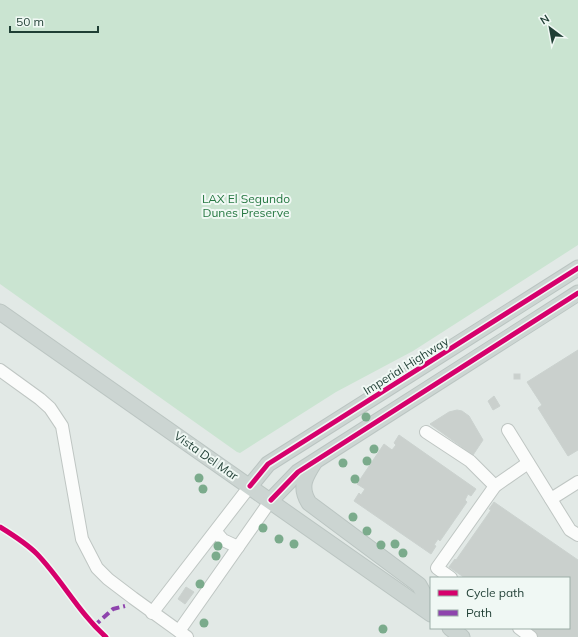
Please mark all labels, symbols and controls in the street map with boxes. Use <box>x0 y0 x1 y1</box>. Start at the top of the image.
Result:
scale bar <box>10 8 98 34</box>
north arrow <box>530 8 570 48</box>
text: N <box>537 11 552 28</box>
text: 50 m <box>16 14 44 29</box>
park label: LAX El Segundo Dunes Preserve <box>202 191 290 220</box>
street label: Imperial Highway <box>360 333 452 398</box>
street label: Vista Del Mar <box>171 428 242 484</box>
legend <box>430 577 570 629</box>
text: Cycle path <box>466 585 524 600</box>
text: Path <box>466 605 492 620</box>

